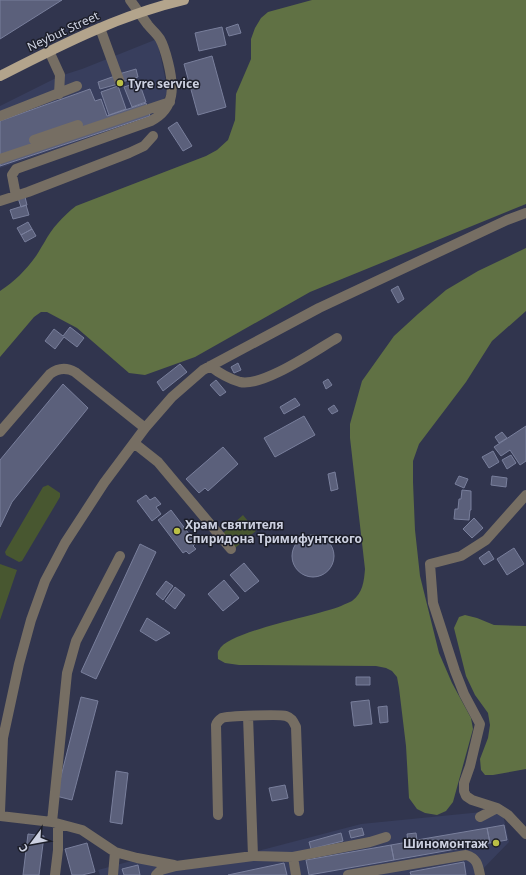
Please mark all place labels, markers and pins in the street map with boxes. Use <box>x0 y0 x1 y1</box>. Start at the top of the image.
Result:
place label: Tyre service <box>128 75 199 92</box>
marker: Tyre service <box>115 78 125 88</box>
place label: Храм святителя Спиридона Тримифунтского <box>185 516 362 547</box>
marker: Храм святителя Спиридона Тримифунтского <box>172 526 182 536</box>
place label: Шиномонтаж <box>403 835 489 852</box>
marker: Шиномонтаж <box>491 838 501 848</box>

